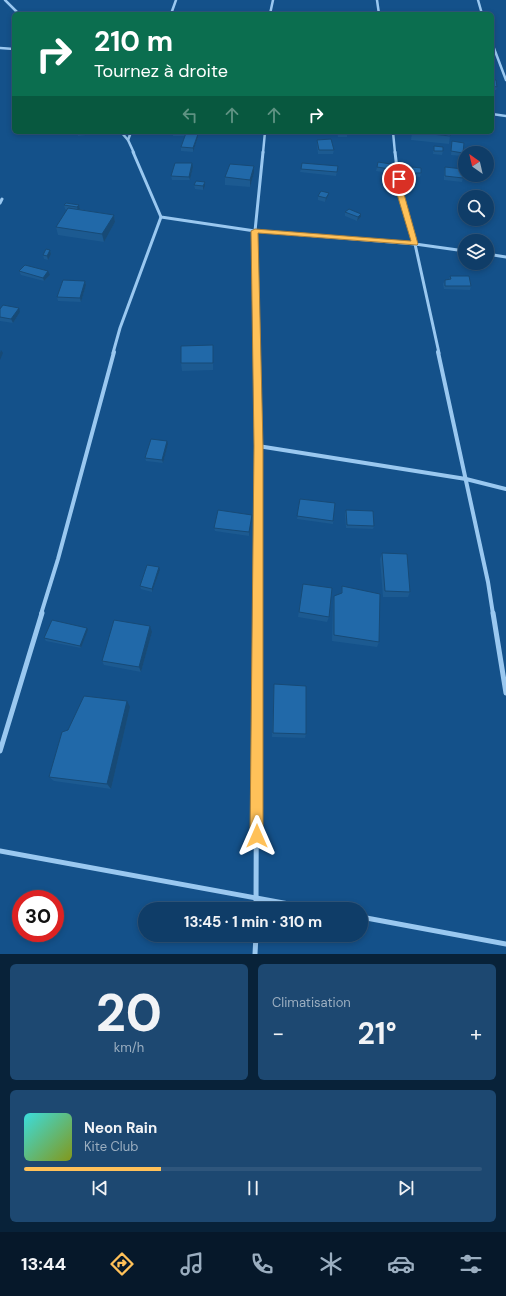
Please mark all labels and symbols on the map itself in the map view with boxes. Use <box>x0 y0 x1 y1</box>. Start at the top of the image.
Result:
north arrow <box>458 146 494 182</box>
pin <box>382 162 416 196</box>
position arrow <box>236 815 278 857</box>
speed limit sign: 30 <box>12 890 64 942</box>

